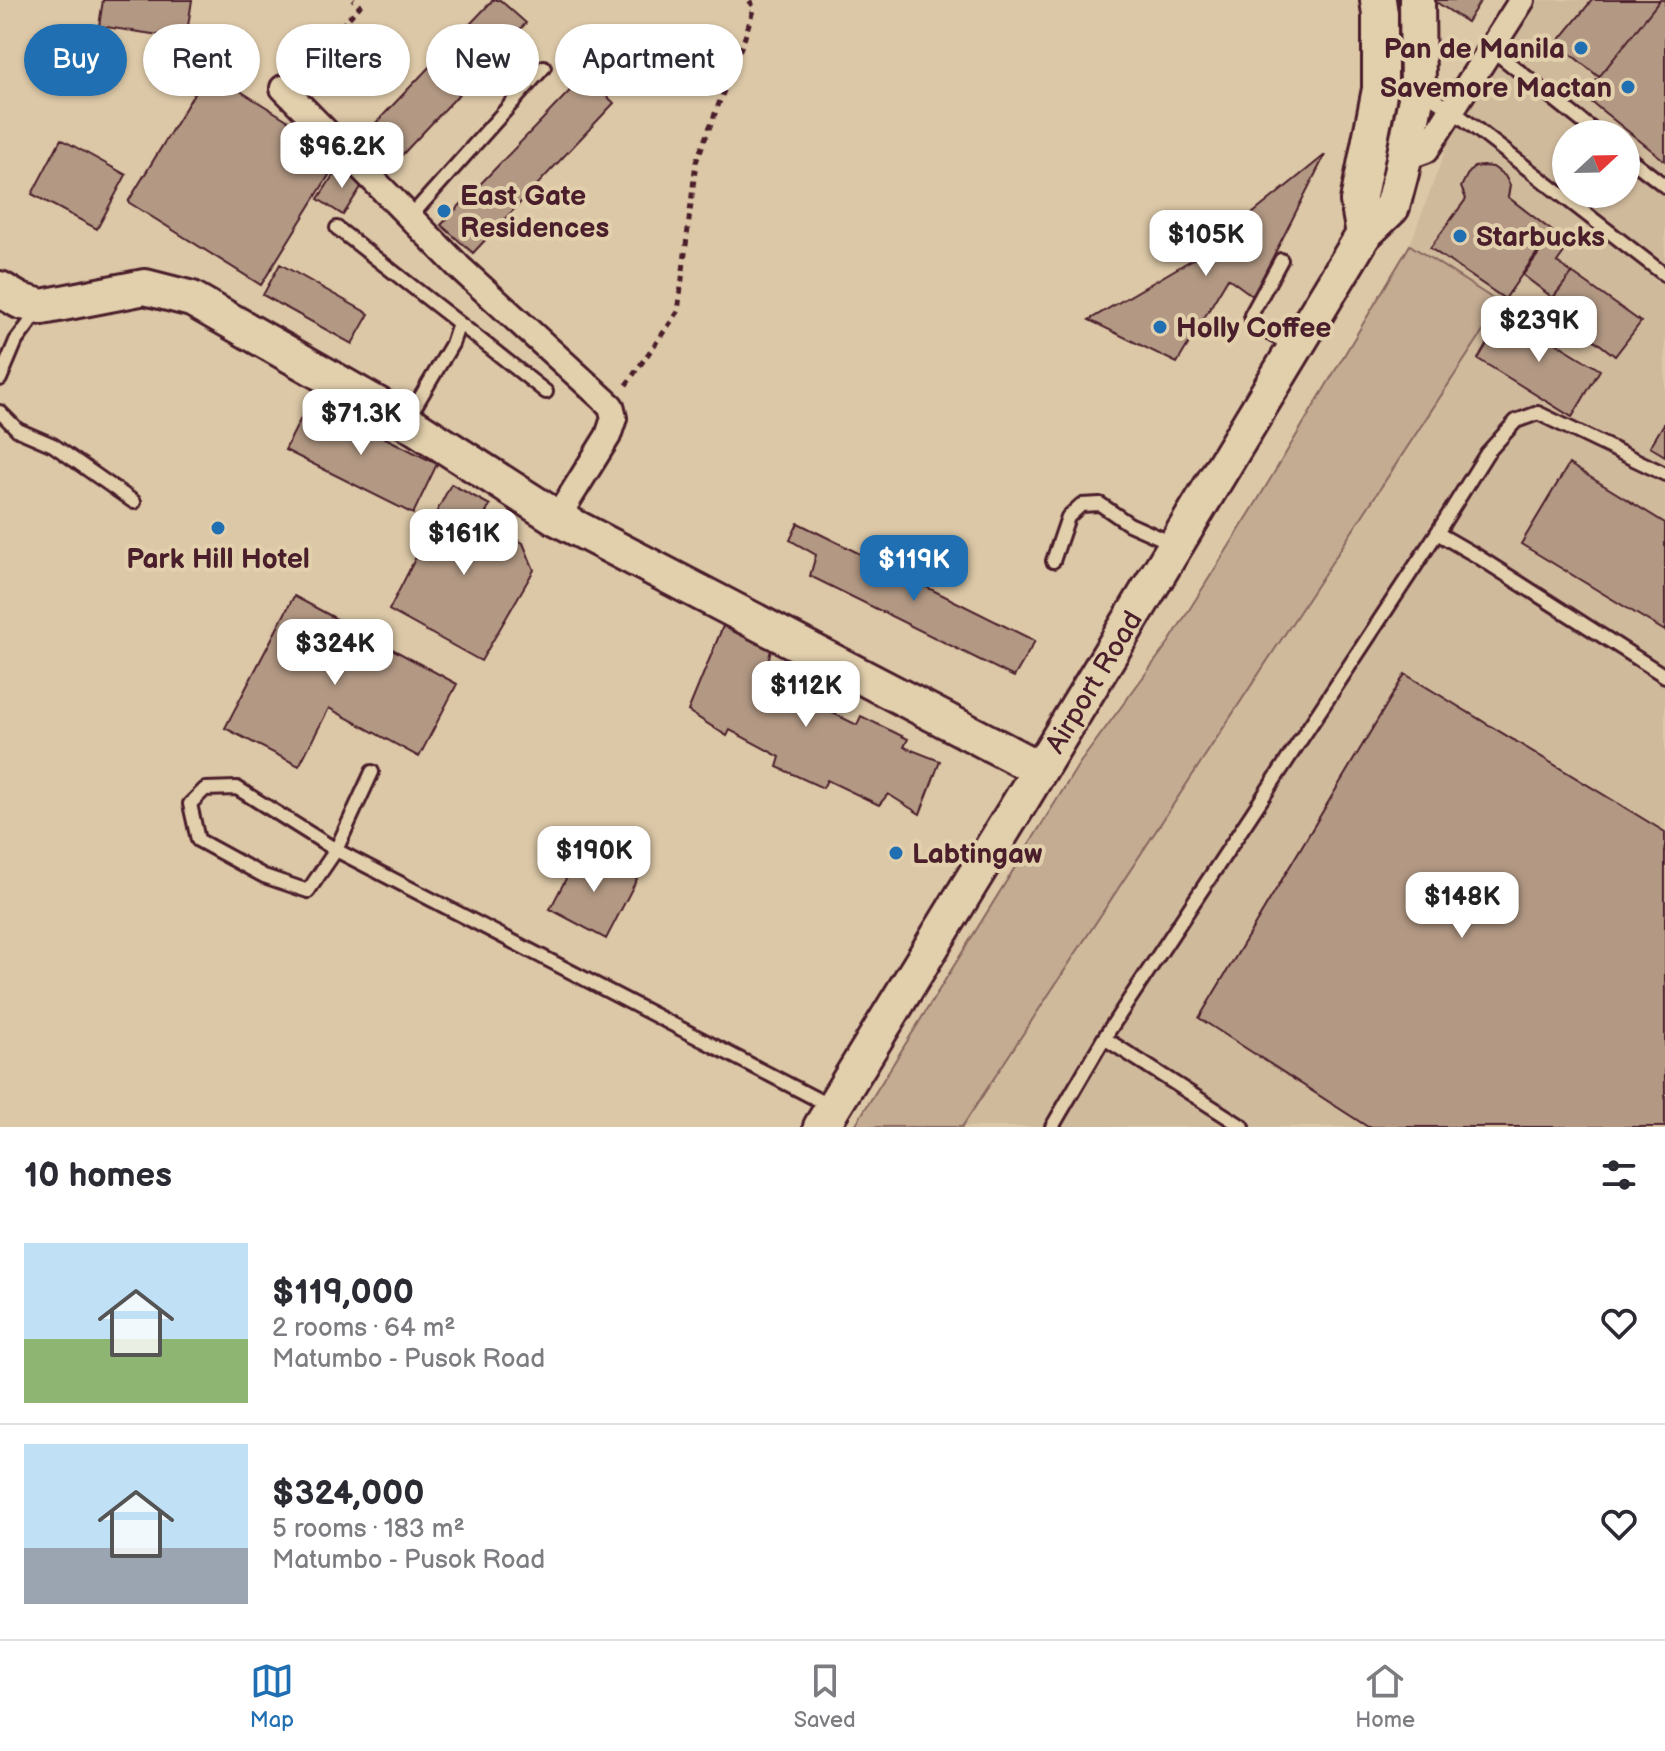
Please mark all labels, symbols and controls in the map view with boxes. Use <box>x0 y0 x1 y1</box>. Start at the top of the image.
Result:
chip: Buy <box>24 24 127 96</box>
chip: Rent <box>143 24 260 96</box>
chip: Filters <box>276 24 410 96</box>
chip: New <box>426 24 539 96</box>
chip: Apartment <box>555 24 743 96</box>
place label: Pan de Manila <box>1384 33 1565 66</box>
marker: Pan de Manila <box>1572 39 1590 57</box>
place label: Savemore Mactan <box>1380 72 1612 105</box>
marker: Savemore Mactan <box>1619 78 1637 96</box>
north arrow <box>1552 120 1640 208</box>
map controls <box>1552 120 1640 208</box>
pin: $96.2K <box>277 122 407 190</box>
text: $96.2K <box>298 132 386 163</box>
place label: East Gate Residences <box>460 180 609 245</box>
marker: East Gate Residences <box>435 202 453 220</box>
pin: $105K <box>1150 210 1262 278</box>
text: $105K <box>1168 220 1244 251</box>
place label: Starbucks <box>1476 221 1605 254</box>
marker: Starbucks <box>1451 227 1469 245</box>
pin: $239K <box>1483 296 1595 364</box>
text: $239K <box>1499 306 1579 337</box>
place label: Holly Coffee <box>1176 312 1331 345</box>
marker: Holly Coffee <box>1151 318 1169 336</box>
pin: $71.3K <box>296 389 426 457</box>
text: $71.3K <box>320 399 402 430</box>
pin: $161K <box>408 509 520 577</box>
marker: Park Hill Hotel <box>209 519 227 537</box>
text: $161K <box>428 519 500 550</box>
pin: $119K <box>858 535 970 603</box>
place label: Park Hill Hotel <box>126 543 310 576</box>
text: $119K <box>878 545 950 576</box>
street label: Airport Road <box>1039 605 1150 759</box>
pin: $324K <box>279 619 391 687</box>
text: $324K <box>295 629 375 660</box>
pin: $112K <box>750 661 862 729</box>
text: $112K <box>770 671 842 702</box>
pin: $190K <box>538 826 650 894</box>
text: $190K <box>555 836 633 867</box>
place label: Labtingaw <box>912 838 1043 871</box>
marker: Labtingaw <box>887 844 905 862</box>
pin: $148K <box>1406 872 1518 940</box>
text: $148K <box>1424 882 1500 913</box>
icon: filters <box>1597 1153 1641 1197</box>
text: 10 homes <box>24 1155 172 1196</box>
text: $119,000 <box>272 1272 414 1313</box>
icon: home <box>88 1275 184 1371</box>
icon: heart <box>1597 1301 1641 1345</box>
text: 2 rooms · 64 m² <box>272 1313 456 1344</box>
text: Matumbo - Pusok Road <box>272 1344 545 1375</box>
text: $324,000 <box>272 1473 424 1514</box>
icon: home <box>88 1476 184 1572</box>
icon: heart <box>1597 1502 1641 1546</box>
text: 5 rooms · 183 m² <box>272 1514 465 1545</box>
text: Matumbo - Pusok Road <box>272 1545 545 1576</box>
tab: Map <box>250 1659 294 1734</box>
tab: Saved <box>794 1659 856 1734</box>
tab: Home <box>1355 1659 1415 1734</box>

